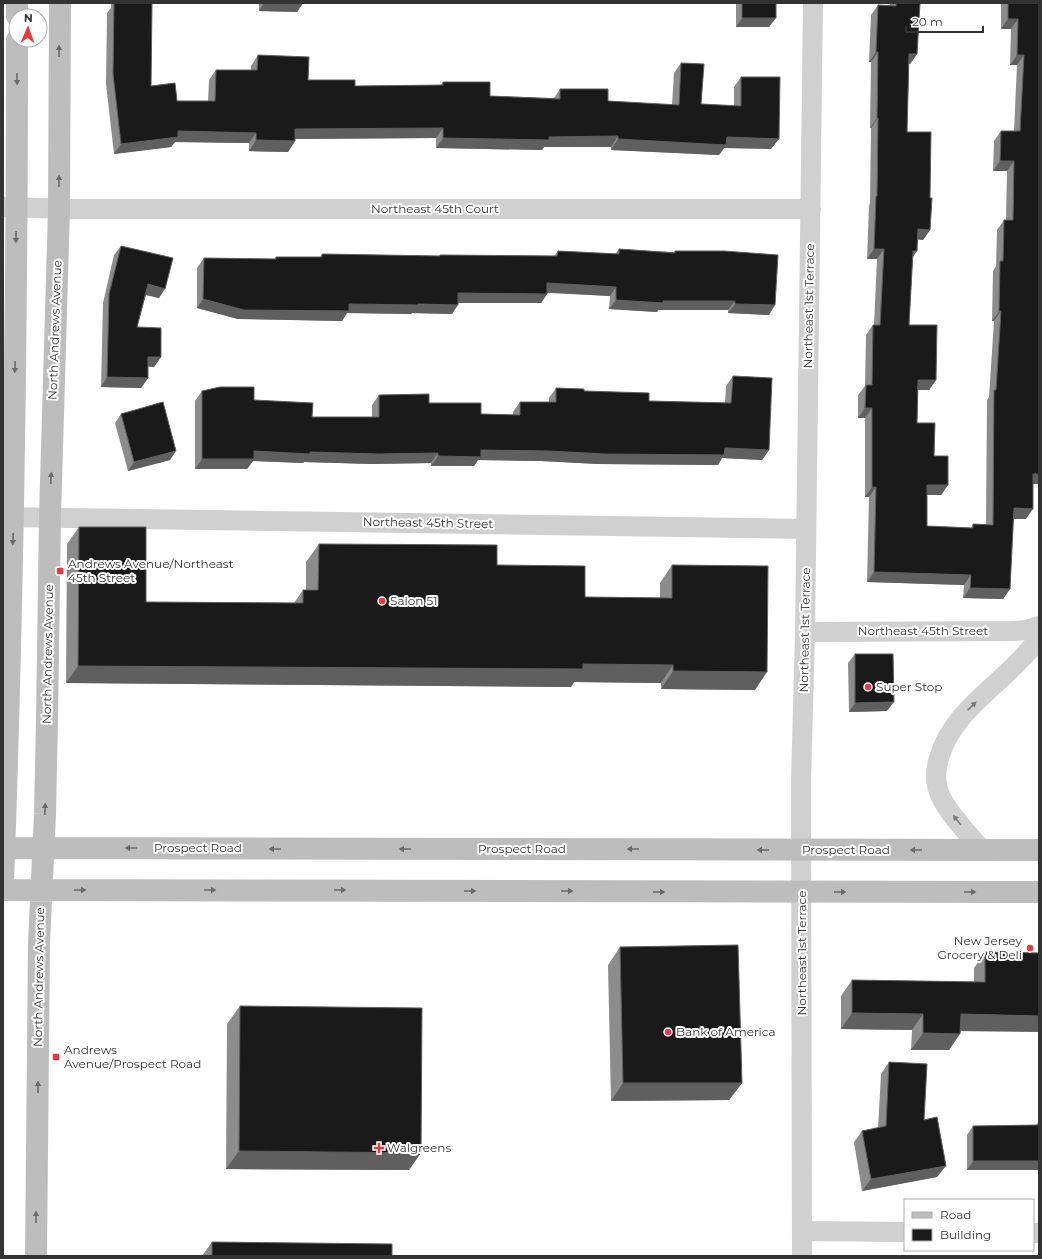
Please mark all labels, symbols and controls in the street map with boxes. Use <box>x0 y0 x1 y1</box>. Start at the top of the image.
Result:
north arrow <box>8 8 48 48</box>
scale bar <box>906 8 983 34</box>
text: N <box>24 11 33 25</box>
text: 20 m <box>912 14 943 29</box>
one-way arrow <box>56 44 62 57</box>
one-way arrow <box>14 73 20 86</box>
one-way arrow <box>56 174 62 187</box>
street label: Northeast 45th Court <box>371 201 499 216</box>
one-way arrow <box>13 231 19 244</box>
street label: Northeast 1st Terrace <box>800 243 817 369</box>
street label: North Andrews Avenue <box>45 260 64 400</box>
one-way arrow <box>12 361 18 374</box>
one-way arrow <box>48 471 54 484</box>
street label: Northeast 45th Street <box>363 514 493 531</box>
one-way arrow <box>9 533 16 545</box>
place label: Andrews Avenue/Northeast 45th Street <box>68 556 234 585</box>
marker: Andrews Avenue/Northeast 45th Street <box>55 566 65 576</box>
street label: Northeast 1st Terrace <box>796 567 813 693</box>
street label: North Andrews Avenue <box>39 584 56 724</box>
place label: Salon 51 <box>390 593 438 608</box>
marker: Salon 51 <box>377 596 387 606</box>
street label: Northeast 45th Street <box>858 623 988 638</box>
place label: Super Stop <box>876 679 942 694</box>
marker: Super Stop <box>863 682 873 692</box>
one-way arrow <box>966 702 977 711</box>
one-way arrow <box>42 802 48 815</box>
one-way arrow <box>953 814 962 825</box>
street label: Prospect Road <box>154 840 242 855</box>
street label: Prospect Road <box>478 841 566 856</box>
street label: Prospect Road <box>802 842 890 857</box>
one-way arrow <box>124 845 137 851</box>
one-way arrow <box>268 846 281 852</box>
one-way arrow <box>398 846 411 852</box>
one-way arrow <box>626 846 639 852</box>
one-way arrow <box>756 847 769 853</box>
one-way arrow <box>909 847 922 853</box>
one-way arrow <box>74 887 87 893</box>
one-way arrow <box>204 887 217 893</box>
one-way arrow <box>334 887 347 893</box>
one-way arrow <box>464 888 477 894</box>
one-way arrow <box>561 888 574 894</box>
one-way arrow <box>653 889 666 895</box>
one-way arrow <box>834 889 847 895</box>
one-way arrow <box>964 889 977 895</box>
street label: Northeast 1st Terrace <box>794 891 809 1015</box>
street label: North Andrews Avenue <box>30 907 47 1047</box>
place label: New Jersey Grocery & Deli <box>937 933 1022 962</box>
marker: New Jersey Grocery & Deli <box>1025 943 1035 953</box>
place label: Bank of America <box>676 1024 776 1039</box>
marker: Bank of America <box>663 1027 673 1037</box>
place label: Andrews Avenue/Prospect Road <box>64 1042 201 1071</box>
marker: Andrews Avenue/Prospect Road <box>51 1052 61 1062</box>
one-way arrow <box>35 1080 41 1093</box>
place label: Walgreens <box>387 1140 451 1155</box>
marker: Walgreens <box>374 1143 384 1153</box>
legend <box>904 1199 1034 1251</box>
text: Road <box>940 1207 971 1222</box>
one-way arrow <box>33 1211 40 1223</box>
text: Building <box>940 1227 991 1242</box>

